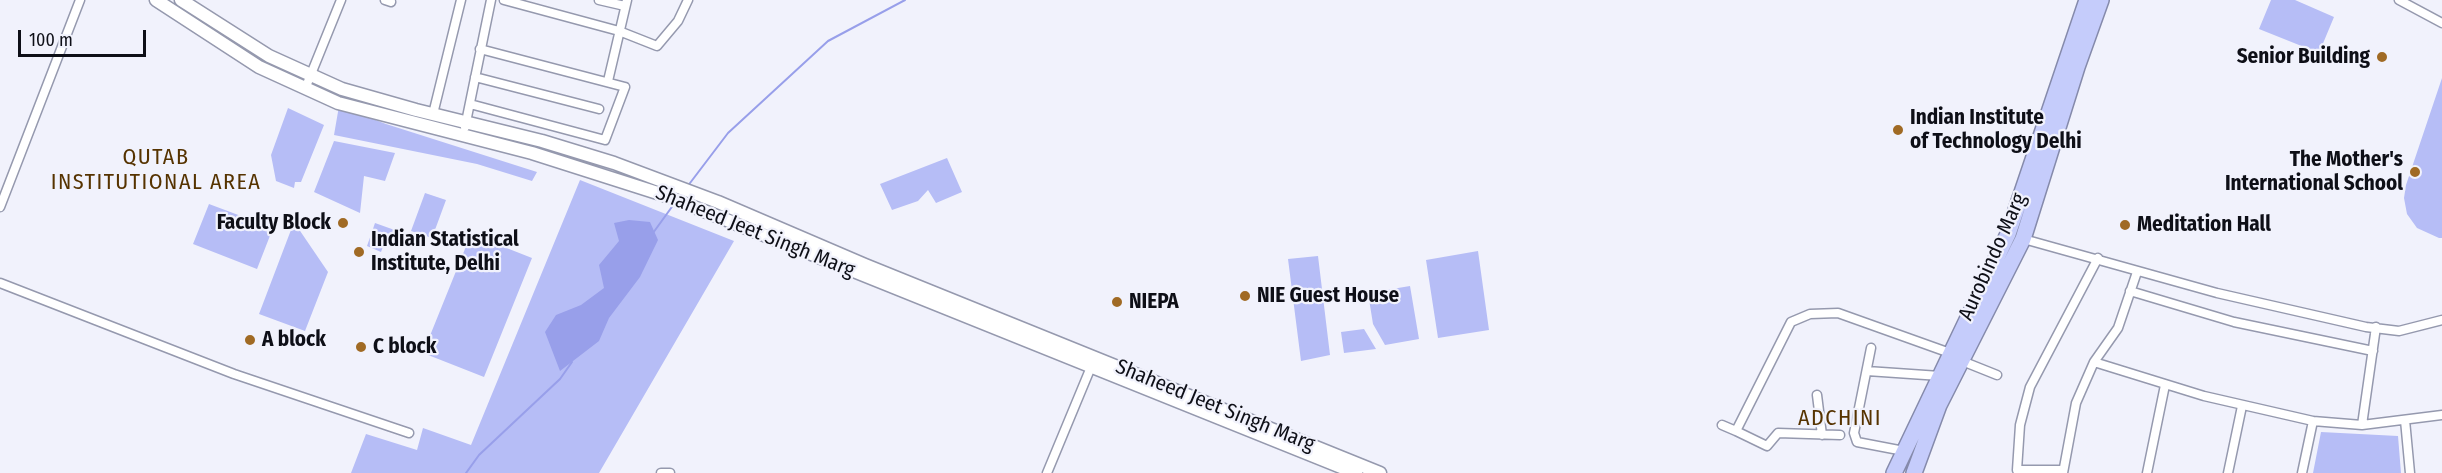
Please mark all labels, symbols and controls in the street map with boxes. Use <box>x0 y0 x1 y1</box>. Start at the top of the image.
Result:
scale bar <box>21 18 148 56</box>
text: 100 m <box>29 29 73 51</box>
place label: Senior Building <box>2237 44 2370 70</box>
marker: Senior Building <box>2375 50 2389 64</box>
place label: Indian Institute of Technology Delhi <box>1910 105 2082 155</box>
marker: Indian Institute of Technology Delhi <box>1891 123 1905 137</box>
district label: QUTAB INSTITUTIONAL AREA <box>51 145 261 196</box>
place label: The Mother's International School <box>2225 147 2403 197</box>
marker: The Mother's International School <box>2408 165 2422 179</box>
street label: Shaheed Jeet Singh Marg <box>652 180 858 284</box>
street label: Aurobindo Marg <box>1954 189 2032 325</box>
place label: Faculty Block <box>217 210 331 236</box>
place label: Meditation Hall <box>2137 212 2271 238</box>
marker: Faculty Block <box>336 216 350 230</box>
marker: Meditation Hall <box>2118 218 2132 232</box>
place label: Indian Statistical Institute, Delhi <box>371 227 519 277</box>
marker: Indian Statistical Institute, Delhi <box>352 245 366 259</box>
place label: NIE Guest House <box>1257 283 1399 309</box>
place label: NIEPA <box>1129 289 1179 315</box>
marker: NIE Guest House <box>1238 289 1252 303</box>
marker: NIEPA <box>1110 295 1124 309</box>
place label: A block <box>262 327 326 353</box>
marker: A block <box>243 333 257 347</box>
place label: C block <box>373 334 436 360</box>
marker: C block <box>354 340 368 354</box>
street label: Shaheed Jeet Singh Marg <box>1112 354 1318 458</box>
district label: ADCHINI <box>1798 406 1882 432</box>

